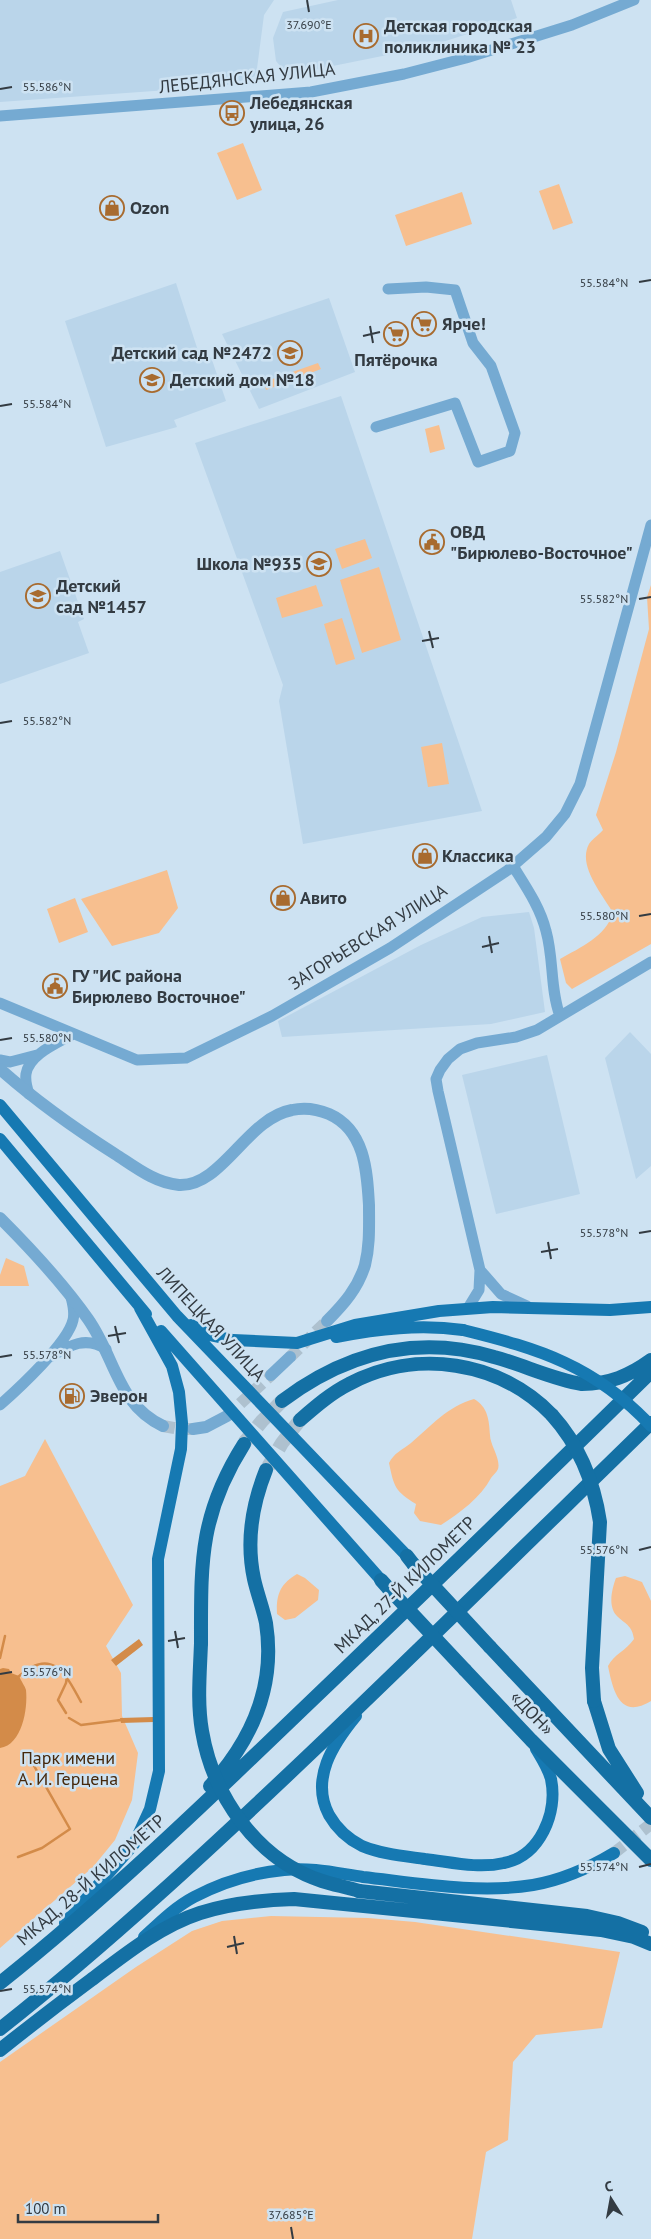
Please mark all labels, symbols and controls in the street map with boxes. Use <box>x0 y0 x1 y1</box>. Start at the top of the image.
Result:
place label: Детская городская поликлиника № 23 <box>384 14 536 58</box>
text: 37.690°E <box>286 17 332 32</box>
hospital icon: Детская городская поликлиника № 23 <box>353 23 379 49</box>
street label: ЛЕБЕДЯНСКАЯ УЛИЦА <box>157 57 337 98</box>
text: 55.586°N <box>23 79 71 94</box>
place label: Лебедянская улица, 26 <box>249 91 353 135</box>
bus stop icon: Лебедянская улица, 26 <box>219 100 245 126</box>
shop icon: Ozon <box>99 195 125 221</box>
place label: Ozon <box>130 196 169 219</box>
text: 55.584°N <box>580 275 628 290</box>
supermarket icon: Ярче! <box>411 311 437 337</box>
place label: Ярче! <box>442 312 486 335</box>
supermarket icon: Пятёрочка <box>383 321 409 347</box>
school or university icon: Детский сад №2472 <box>277 340 303 366</box>
place label: Детский сад №2472 <box>112 341 272 364</box>
place label: Пятёрочка <box>354 348 438 371</box>
school or university icon: Детский дом №18 <box>139 367 165 393</box>
place label: Детский дом №18 <box>170 368 315 391</box>
text: 55.584°N <box>23 396 71 411</box>
place label: ОВД "Бирюлево-Восточное" <box>450 520 633 564</box>
public building icon: ОВД "Бирюлево-Восточное" <box>419 529 445 555</box>
school or university icon: Школа №935 <box>306 551 332 577</box>
place label: Школа №935 <box>196 552 302 575</box>
place label: Детский сад №1457 <box>56 574 147 618</box>
school or university icon: Детский сад №1457 <box>25 583 51 609</box>
text: 55.582°N <box>580 591 628 606</box>
text: 55.582°N <box>23 713 71 728</box>
shop icon: Классика <box>412 843 438 869</box>
place label: Классика <box>442 844 514 867</box>
street label: ЗАГОРЬЕВСКАЯ УЛИЦА <box>284 878 452 995</box>
shop icon: Авито <box>270 885 296 911</box>
place label: Авито <box>300 886 347 909</box>
text: 55.580°N <box>580 908 628 923</box>
place label: ГУ "ИС района Бирюлево Восточное" <box>72 964 246 1008</box>
public building icon: ГУ "ИС района Бирюлево Восточное" <box>42 973 68 999</box>
text: 55.580°N <box>23 1030 71 1045</box>
text: 55.578°N <box>580 1225 628 1240</box>
street label: ЛИПЕЦКАЯ УЛИЦА <box>151 1261 271 1386</box>
text: 55.578°N <box>23 1347 71 1362</box>
fuel station icon: Эверон <box>59 1383 85 1409</box>
place label: Эверон <box>90 1384 148 1407</box>
street label: МКАД, 27-Й КИЛОМЕТР <box>329 1511 480 1658</box>
text: 55.576°N <box>580 1542 628 1557</box>
text: 55.576°N <box>23 1664 71 1679</box>
street label: «ДОН» <box>506 1686 559 1740</box>
park label: Парк имени А. И. Герцена <box>18 1746 118 1790</box>
street label: МКАД, 28-Й КИЛОМЕТР <box>12 1809 170 1950</box>
text: 55.574°N <box>580 1859 628 1874</box>
text: 55.574°N <box>23 1981 71 1996</box>
north arrow <box>586 2174 636 2224</box>
text: С <box>603 2177 614 2196</box>
scale bar <box>18 2192 158 2224</box>
text: 100 m <box>25 2199 66 2218</box>
text: 37.685°E <box>268 2207 314 2222</box>

